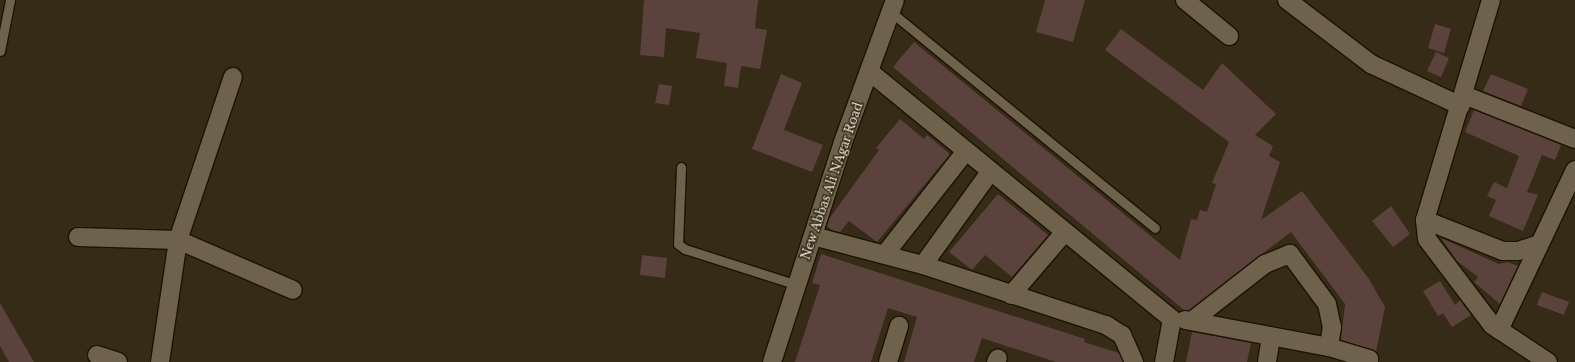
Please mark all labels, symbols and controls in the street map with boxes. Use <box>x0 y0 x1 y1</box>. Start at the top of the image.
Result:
street label: New Abbas Ali NAgar Road <box>798 100 866 262</box>

